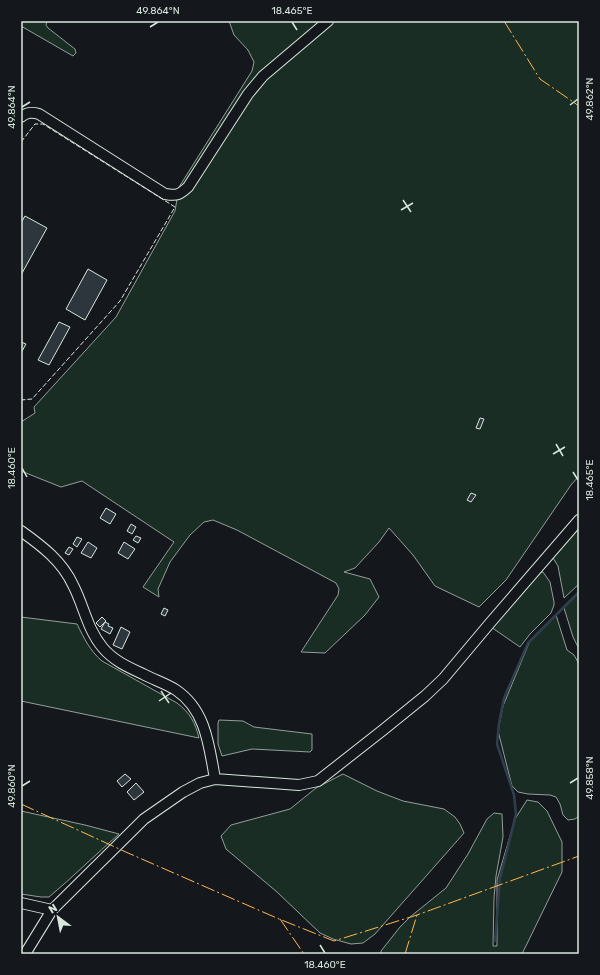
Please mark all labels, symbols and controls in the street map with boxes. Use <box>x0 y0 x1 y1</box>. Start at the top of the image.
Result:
text: 49.864°N <box>136 5 180 17</box>
text: 18.465°E <box>271 5 313 17</box>
text: 49.862°N <box>584 77 596 120</box>
text: 49.864°N <box>6 85 18 129</box>
text: 18.460°E <box>6 447 18 489</box>
text: 18.465°E <box>584 459 596 501</box>
text: 49.858°N <box>584 756 596 800</box>
text: 49.860°N <box>6 764 18 808</box>
north arrow <box>38 897 78 937</box>
text: N <box>46 901 60 917</box>
text: 18.460°E <box>304 959 346 971</box>

